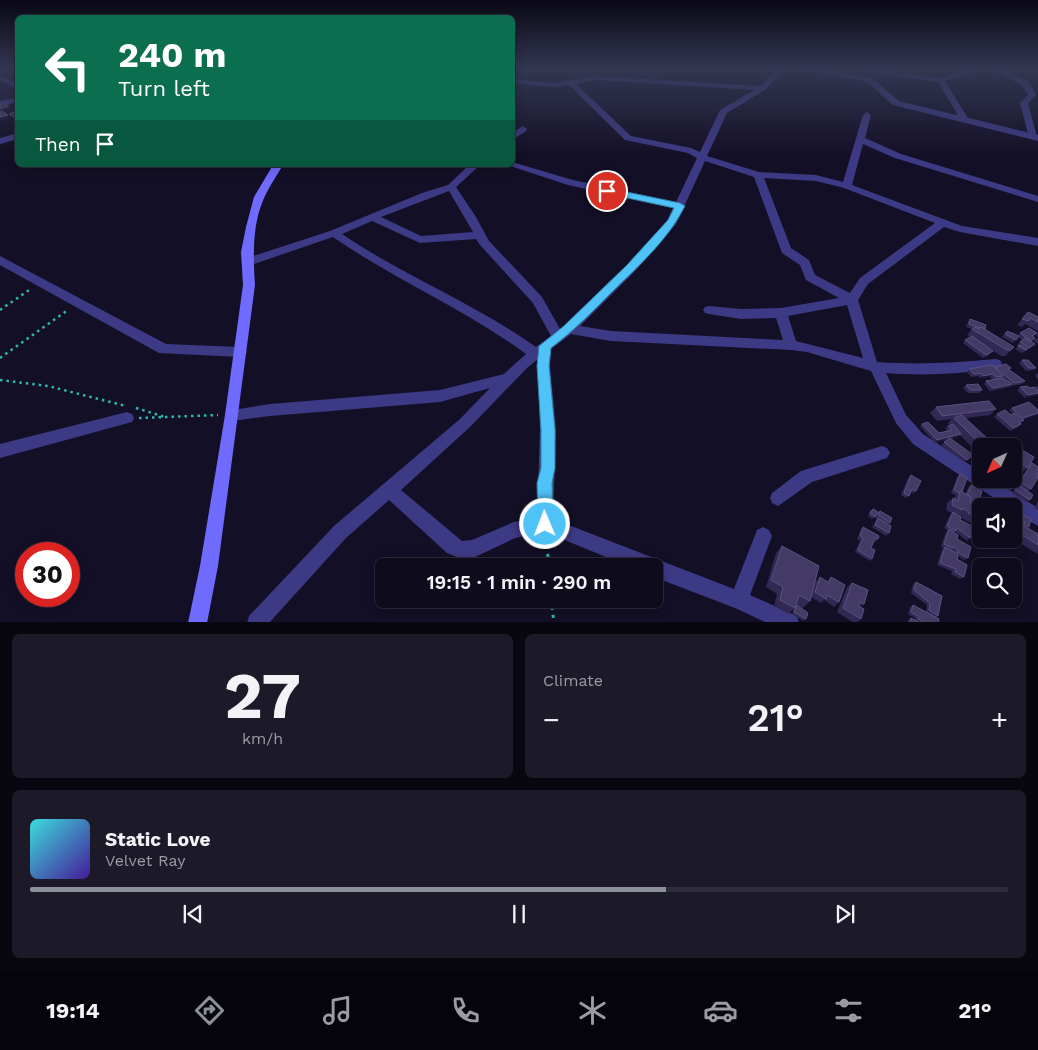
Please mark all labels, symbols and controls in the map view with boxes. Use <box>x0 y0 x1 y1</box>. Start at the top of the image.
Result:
text: 240 m <box>118 34 227 76</box>
icon: left <box>35 35 100 100</box>
text: Turn left <box>118 76 210 101</box>
icon: arrive <box>91 130 119 158</box>
text: Then <box>35 133 81 156</box>
pin <box>586 170 628 212</box>
icon: arrive <box>593 177 621 205</box>
north arrow <box>972 438 1022 488</box>
map controls <box>972 438 1022 608</box>
position arrow <box>518 497 570 549</box>
button: sound <box>972 498 1022 548</box>
speed limit sign: 30 <box>15 542 80 607</box>
button: search <box>972 558 1022 608</box>
text: 19:15 · 1 min · 290 m <box>427 571 611 594</box>
text: 27 <box>224 658 301 734</box>
text: Climate <box>543 671 603 690</box>
text: 21° <box>747 696 804 740</box>
text: − <box>543 703 560 736</box>
text: + <box>991 703 1008 736</box>
text: km/h <box>242 729 283 748</box>
text: Static Love <box>105 828 210 851</box>
text: Velvet Ray <box>105 851 185 870</box>
icon: previous <box>179 900 207 928</box>
icon: pause <box>505 900 533 928</box>
icon: next <box>831 900 859 928</box>
icon: directions <box>192 993 227 1028</box>
icon: music <box>320 993 355 1028</box>
icon: phone <box>448 993 483 1028</box>
icon: climate <box>575 993 610 1028</box>
icon: car <box>703 993 738 1028</box>
icon: filters <box>831 993 866 1028</box>
text: 19:14 <box>46 998 100 1023</box>
text: 21° <box>958 998 992 1023</box>

